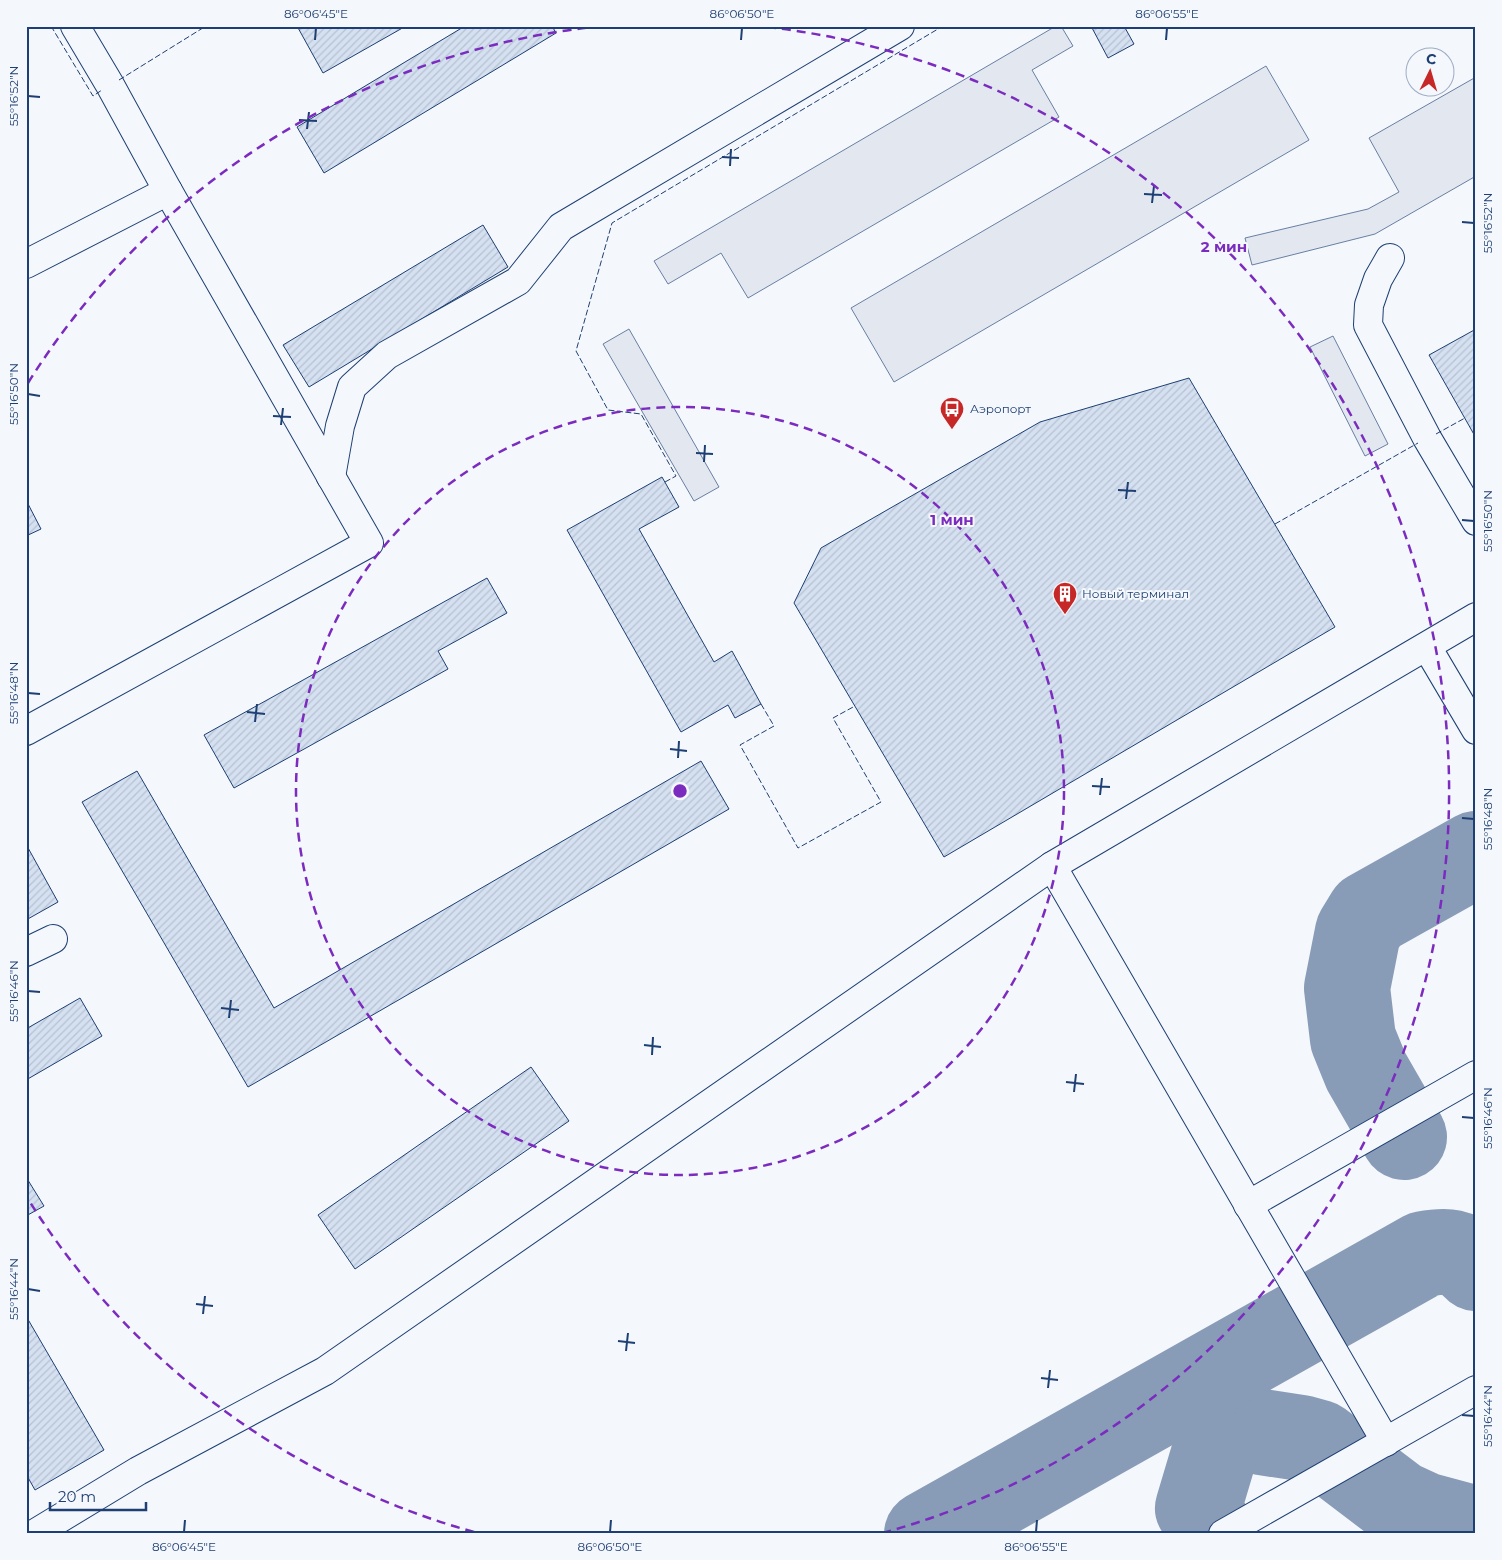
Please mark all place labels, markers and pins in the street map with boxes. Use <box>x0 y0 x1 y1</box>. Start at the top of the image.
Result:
bus stop icon: Аэропорт <box>939 396 965 430</box>
place label: Аэропорт <box>970 401 1031 416</box>
building icon: Новый терминал <box>1052 581 1078 615</box>
place label: Новый терминал <box>1082 586 1189 601</box>
centre of rings <box>671 782 689 800</box>

